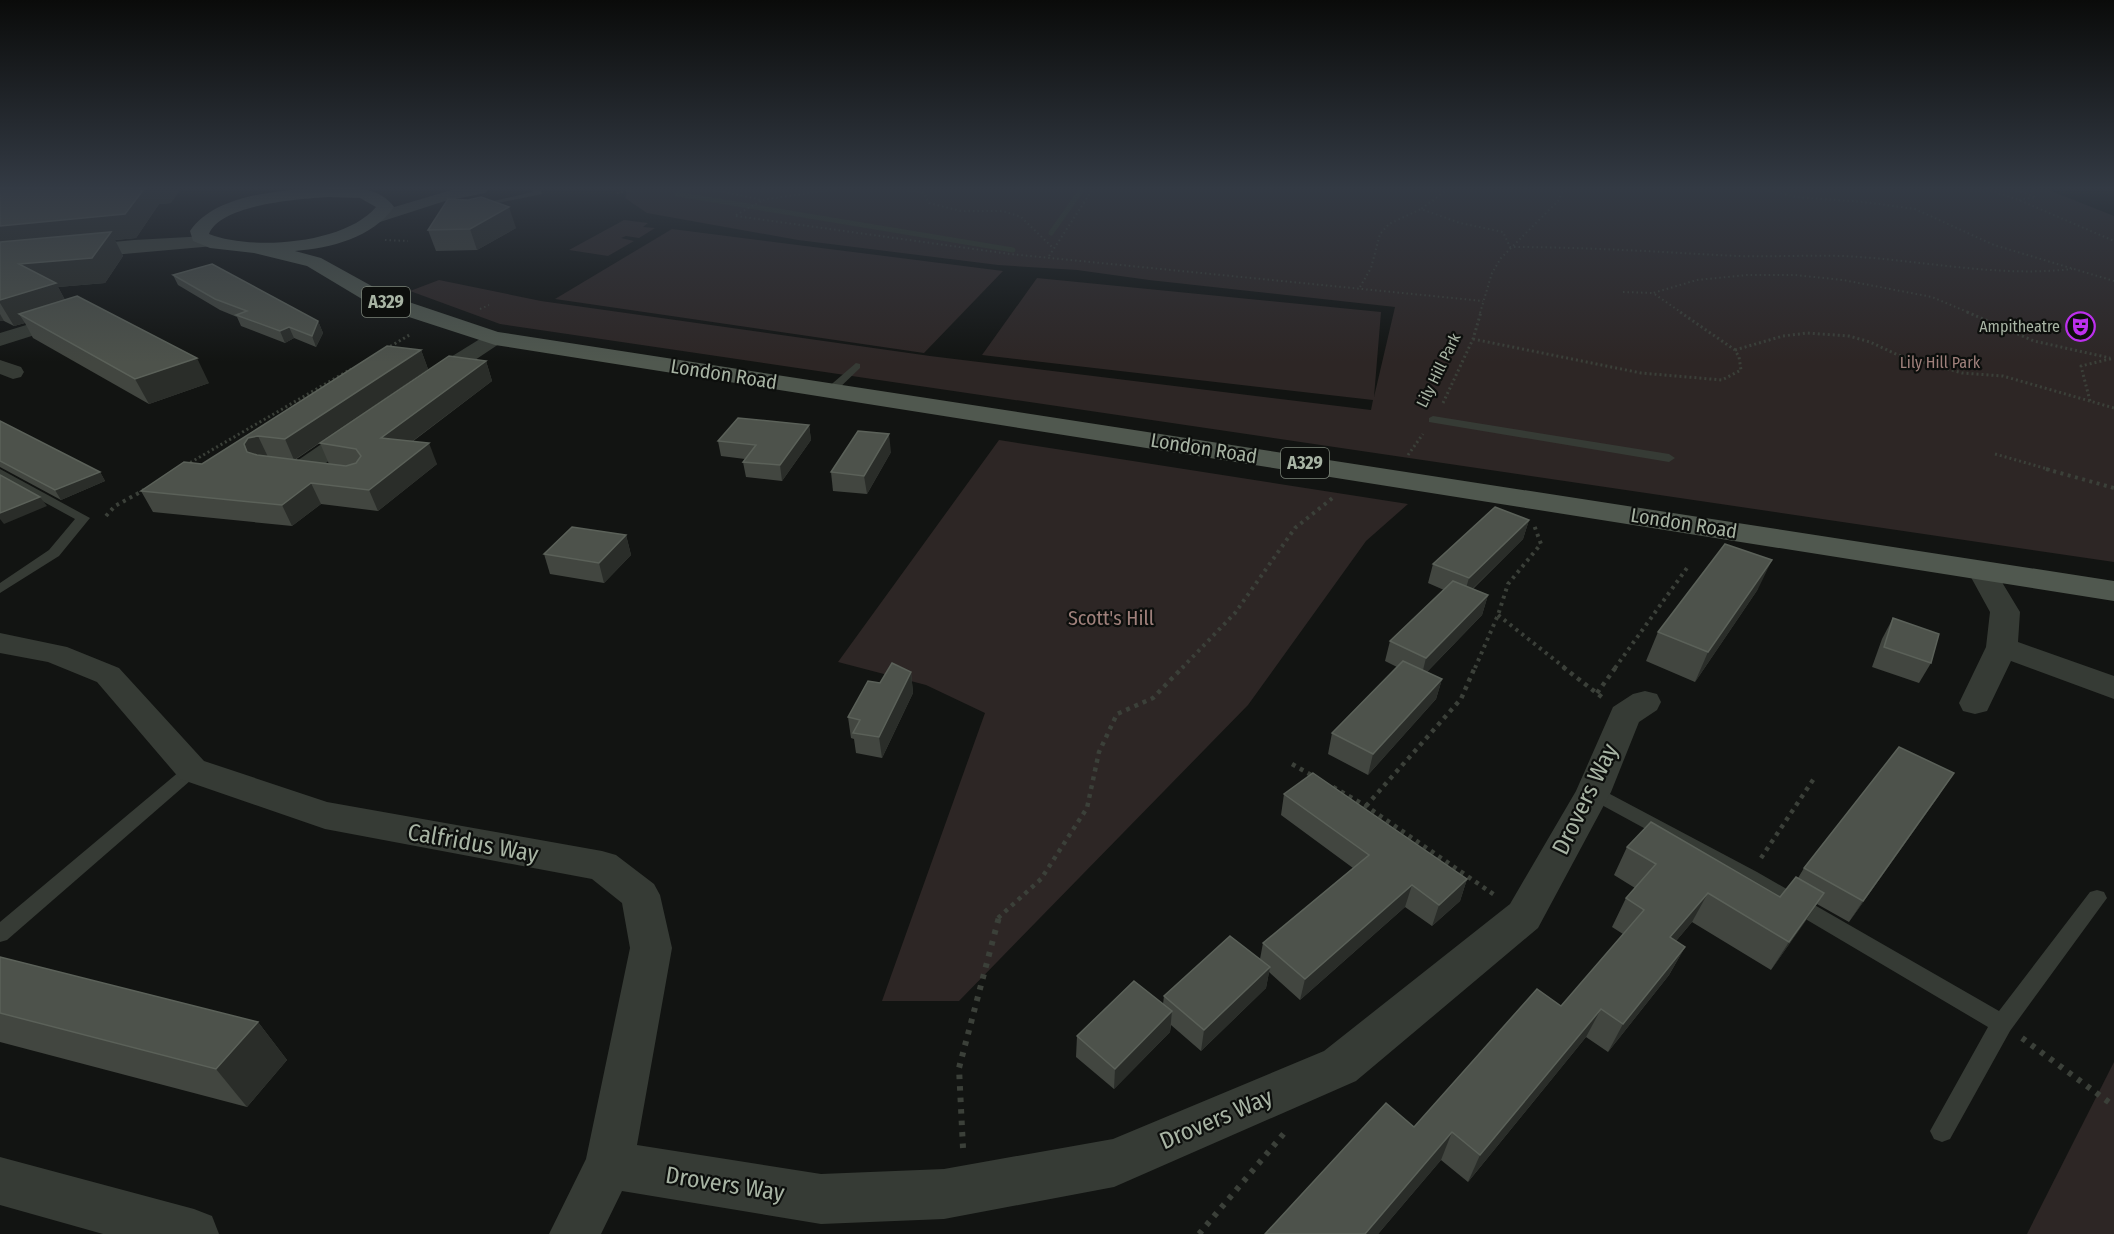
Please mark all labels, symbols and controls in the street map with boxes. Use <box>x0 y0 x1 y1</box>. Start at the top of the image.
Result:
road number: A329 <box>362 287 410 317</box>
theatre icon: Ampitheatre <box>2065 310 2097 342</box>
place label: Ampitheatre <box>1979 317 2060 336</box>
street label: Lily Hill Park <box>1412 329 1465 411</box>
park label: Lily Hill Park <box>1900 353 1981 372</box>
street label: London Road <box>669 354 779 394</box>
street label: London Road <box>1149 428 1259 468</box>
road number: A329 <box>1281 448 1329 478</box>
street label: London Road <box>1629 503 1739 543</box>
park label: Scott's Hill <box>1068 606 1154 630</box>
street label: Drovers Way <box>1546 739 1624 859</box>
street label: Calfridus Way <box>405 818 541 868</box>
street label: Drovers Way <box>1155 1083 1277 1155</box>
street label: Drovers Way <box>664 1161 787 1207</box>

